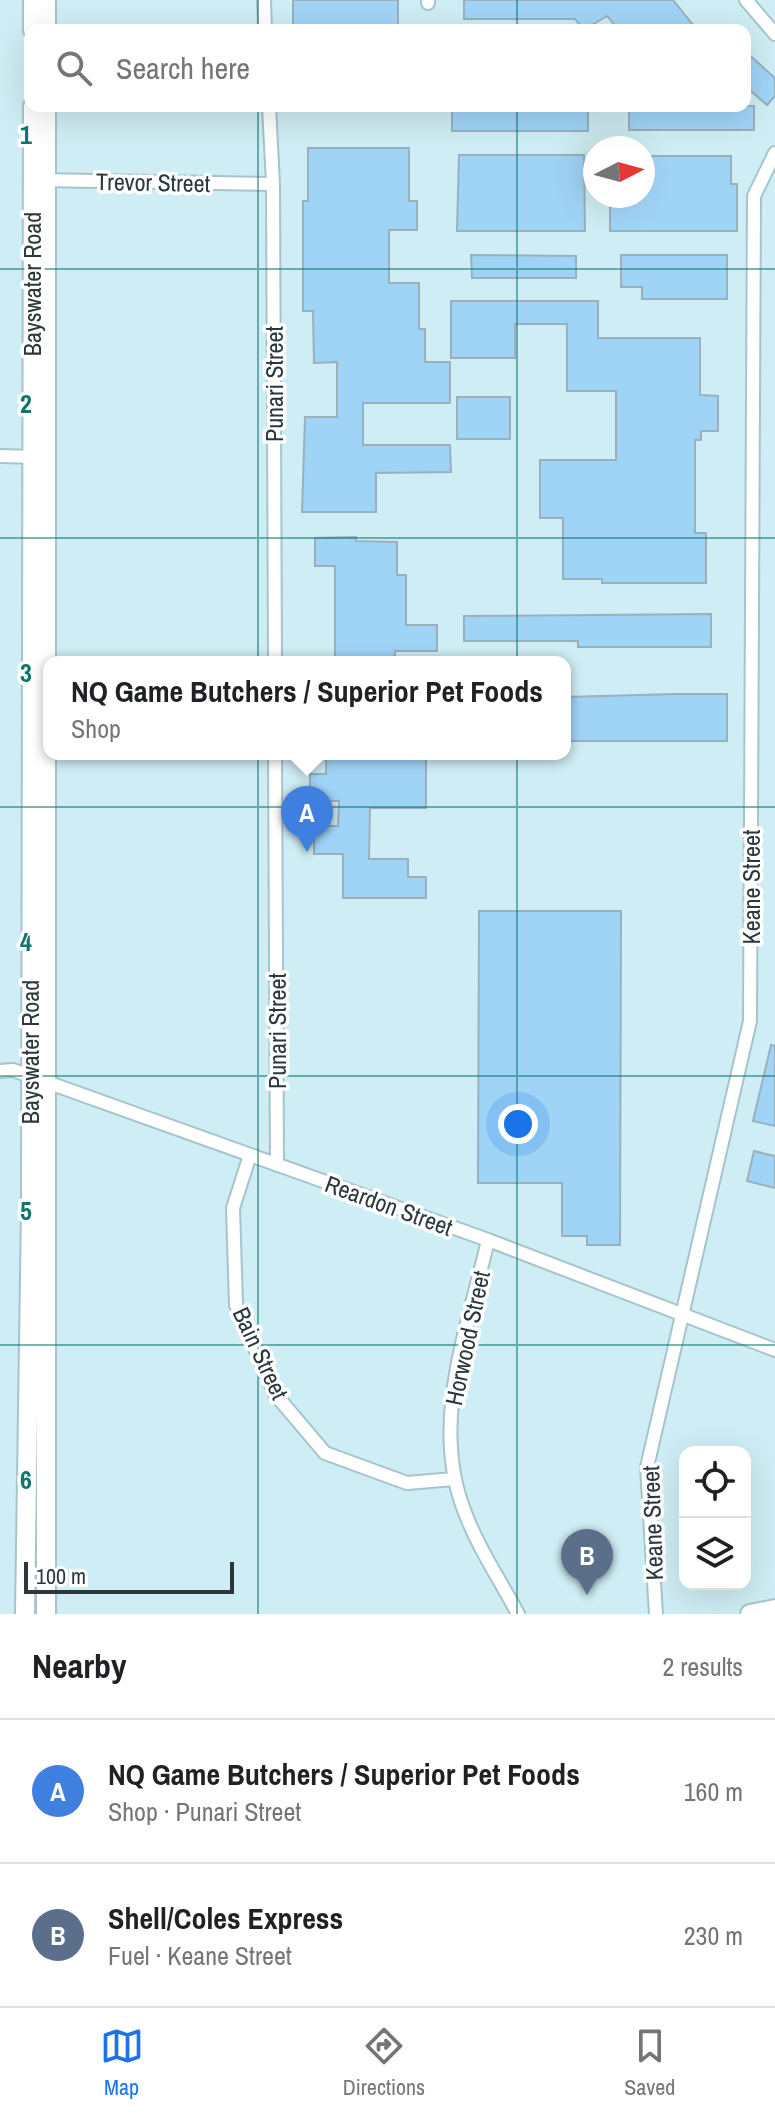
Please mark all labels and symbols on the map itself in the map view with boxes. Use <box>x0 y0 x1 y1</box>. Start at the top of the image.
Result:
text: 1 <box>20 117 32 152</box>
north arrow <box>583 136 655 208</box>
street label: Trevor Street <box>96 165 211 199</box>
street label: Bayswater Road <box>16 212 48 356</box>
street label: Punari Street <box>258 325 290 442</box>
text: 2 <box>20 386 32 421</box>
text: 3 <box>20 655 32 690</box>
pin: A <box>281 786 333 852</box>
street label: Keane Street <box>735 829 767 944</box>
text: 4 <box>20 924 32 959</box>
street label: Punari Street <box>261 972 293 1089</box>
street label: Bayswater Road <box>14 980 46 1124</box>
your location <box>498 1104 538 1144</box>
street label: Reardon Street <box>321 1167 458 1243</box>
text: 5 <box>20 1193 32 1228</box>
street label: Horwood Street <box>437 1267 497 1408</box>
street label: Bain Street <box>226 1302 297 1405</box>
text: 6 <box>20 1462 32 1497</box>
street label: Keane Street <box>634 1465 670 1581</box>
pin: B <box>561 1529 613 1595</box>
scale bar <box>24 1558 234 1594</box>

